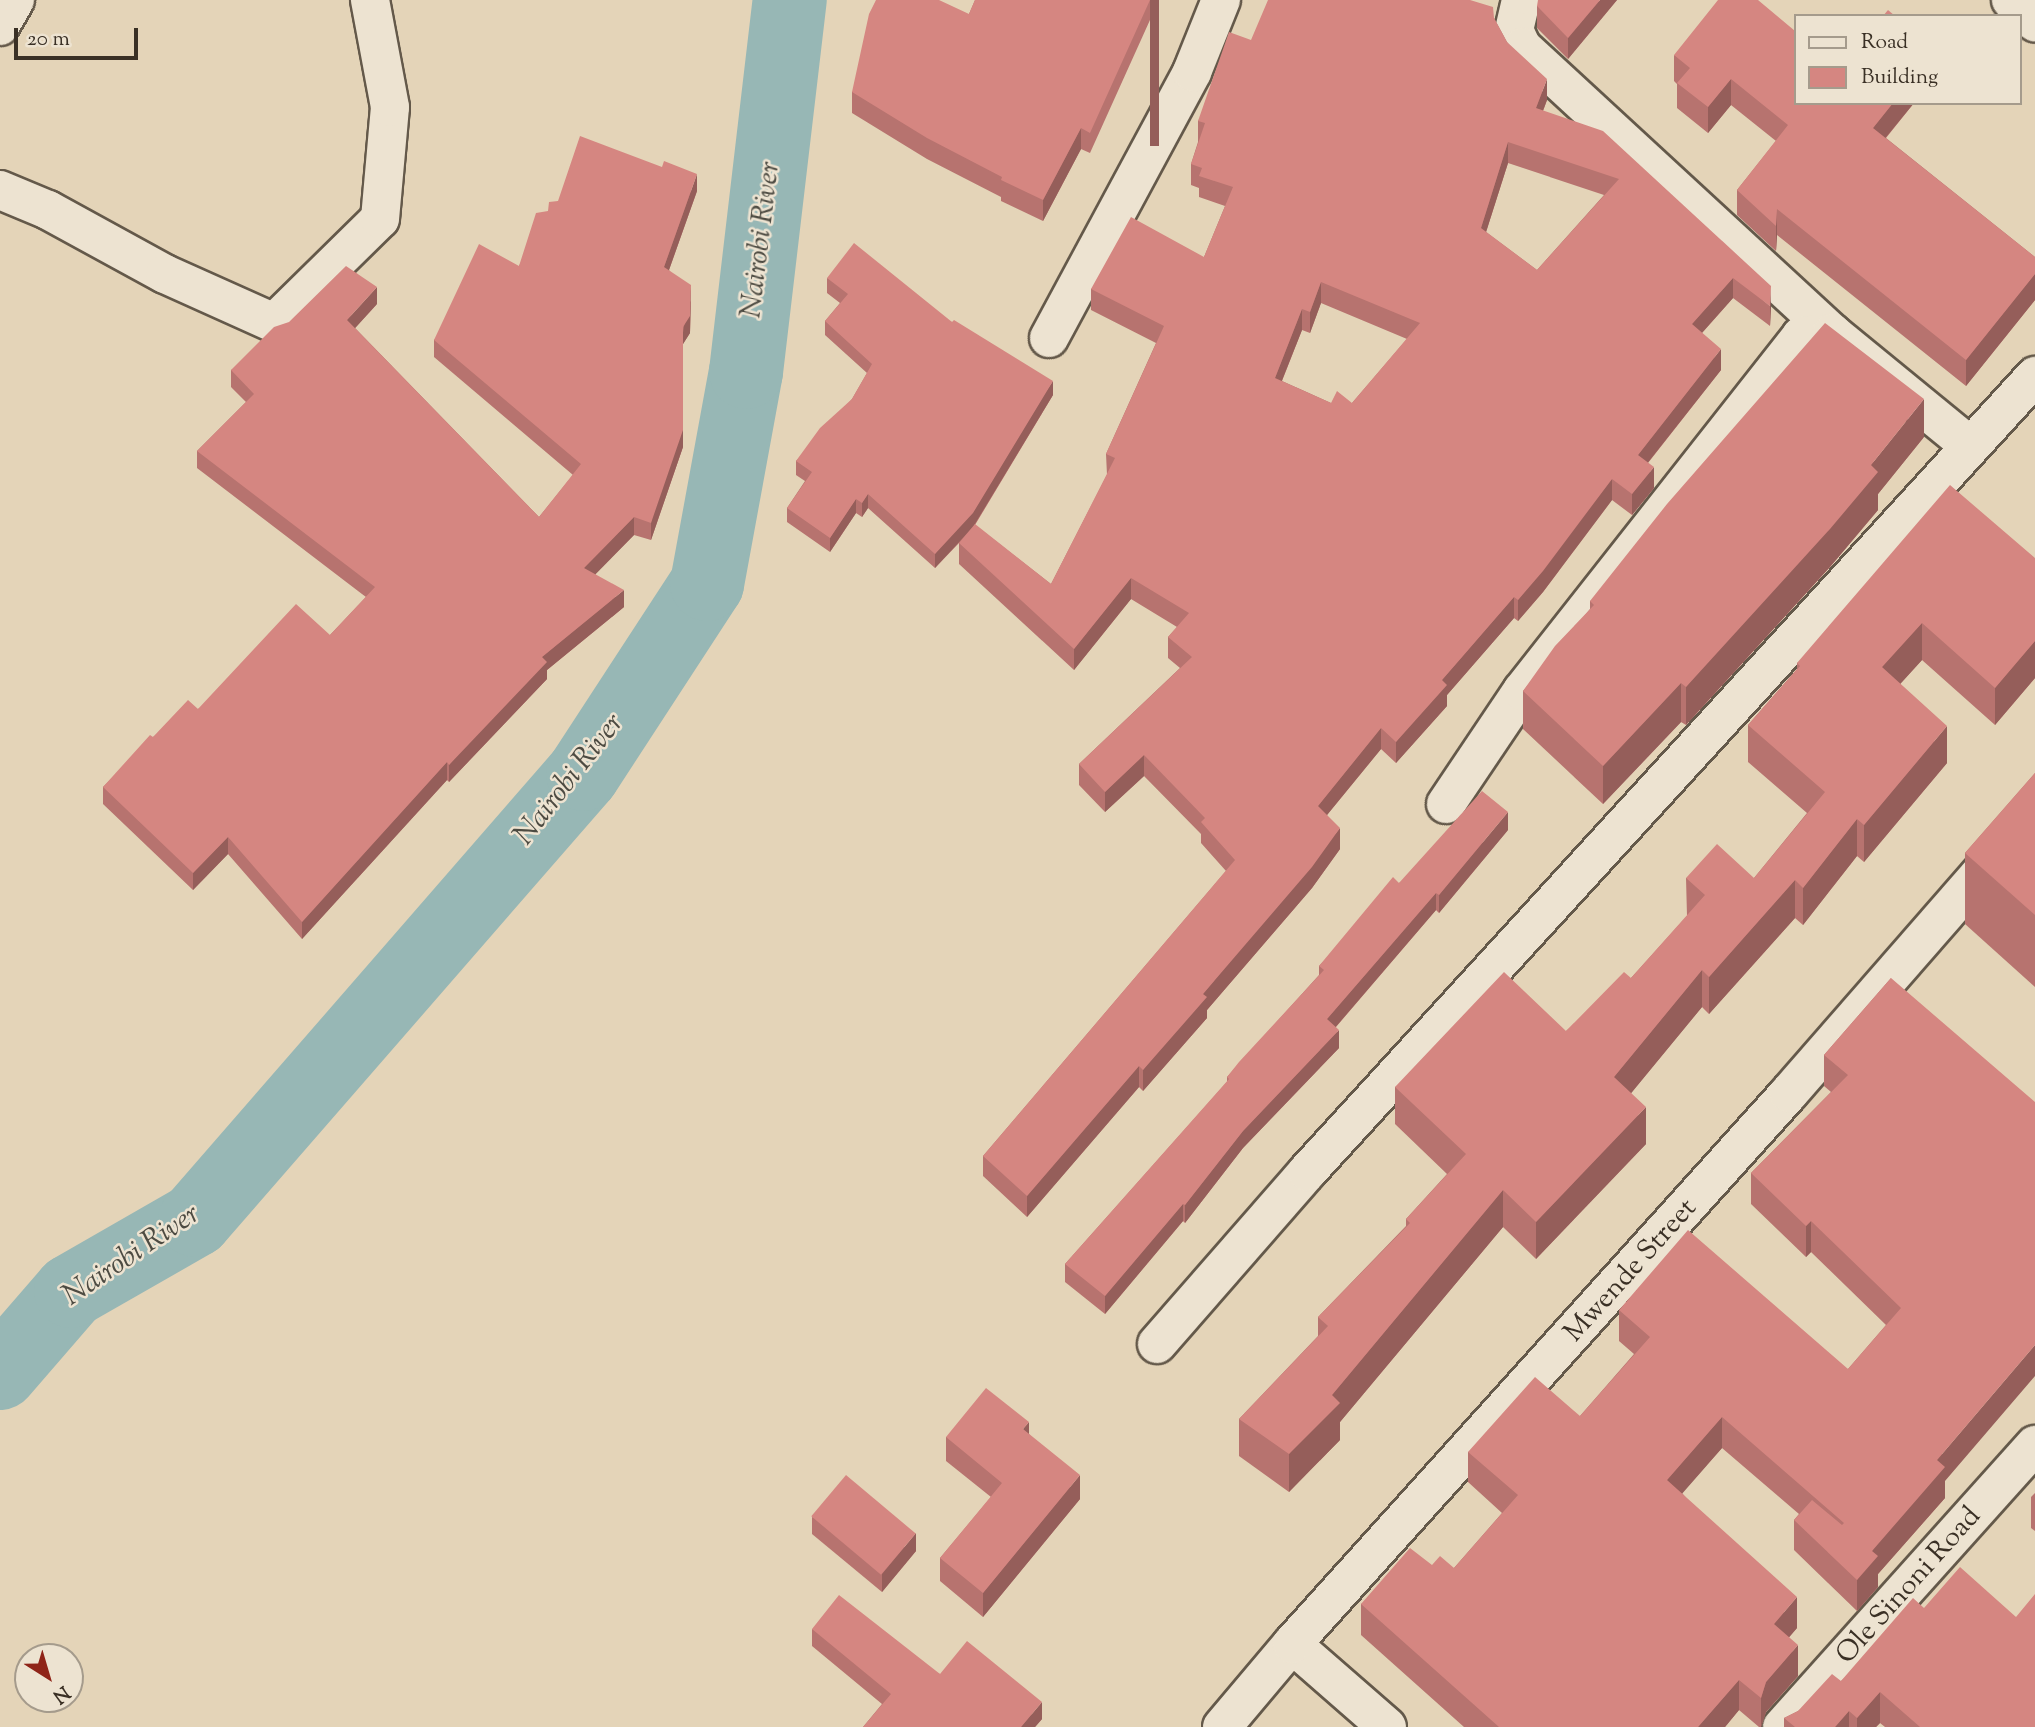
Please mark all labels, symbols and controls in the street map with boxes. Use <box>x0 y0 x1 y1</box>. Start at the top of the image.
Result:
scale bar <box>18 14 142 58</box>
legend <box>1794 14 2021 105</box>
text: 20 m <box>27 25 70 55</box>
text: Road <box>1861 28 1908 58</box>
text: Building <box>1861 63 1938 93</box>
water label: Nairobi River <box>735 160 789 320</box>
water label: Nairobi River <box>507 707 633 853</box>
street label: Mwende Street <box>1558 1192 1704 1350</box>
water label: Nairobi River <box>57 1197 207 1315</box>
street label: Ole Sinoni Road <box>1830 1500 1988 1672</box>
north arrow <box>14 1643 84 1713</box>
text: N <box>47 1678 75 1709</box>

